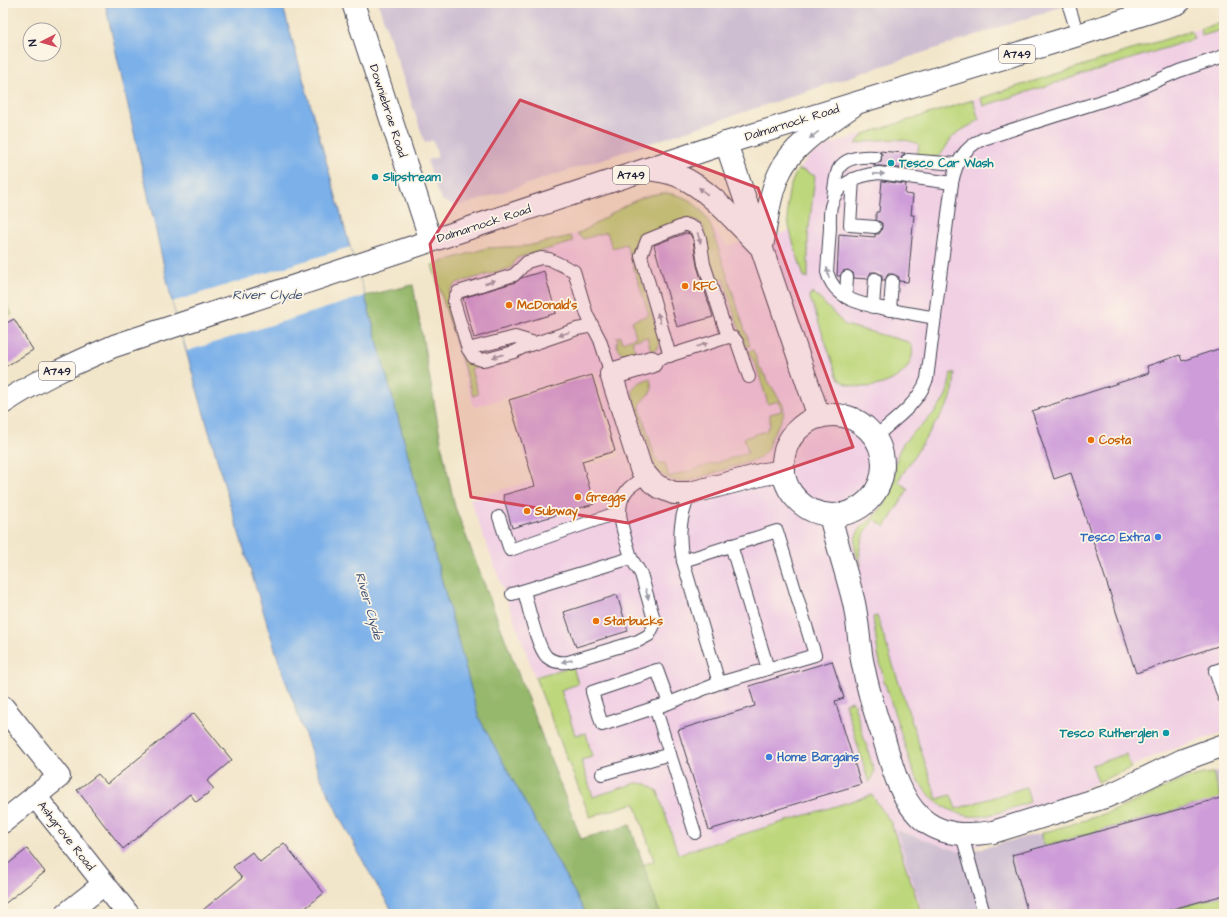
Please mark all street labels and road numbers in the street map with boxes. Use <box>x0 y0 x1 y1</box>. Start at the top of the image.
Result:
road number: A749 <box>999 45 1035 63</box>
street label: Downiebrae Road <box>365 62 411 160</box>
street label: Dalmarnock Road <box>743 101 841 145</box>
road number: A749 <box>613 166 649 184</box>
street label: Dalmarnock Road <box>435 201 533 247</box>
road number: A749 <box>39 362 75 380</box>
street label: Ashgrove Road <box>33 798 99 875</box>

